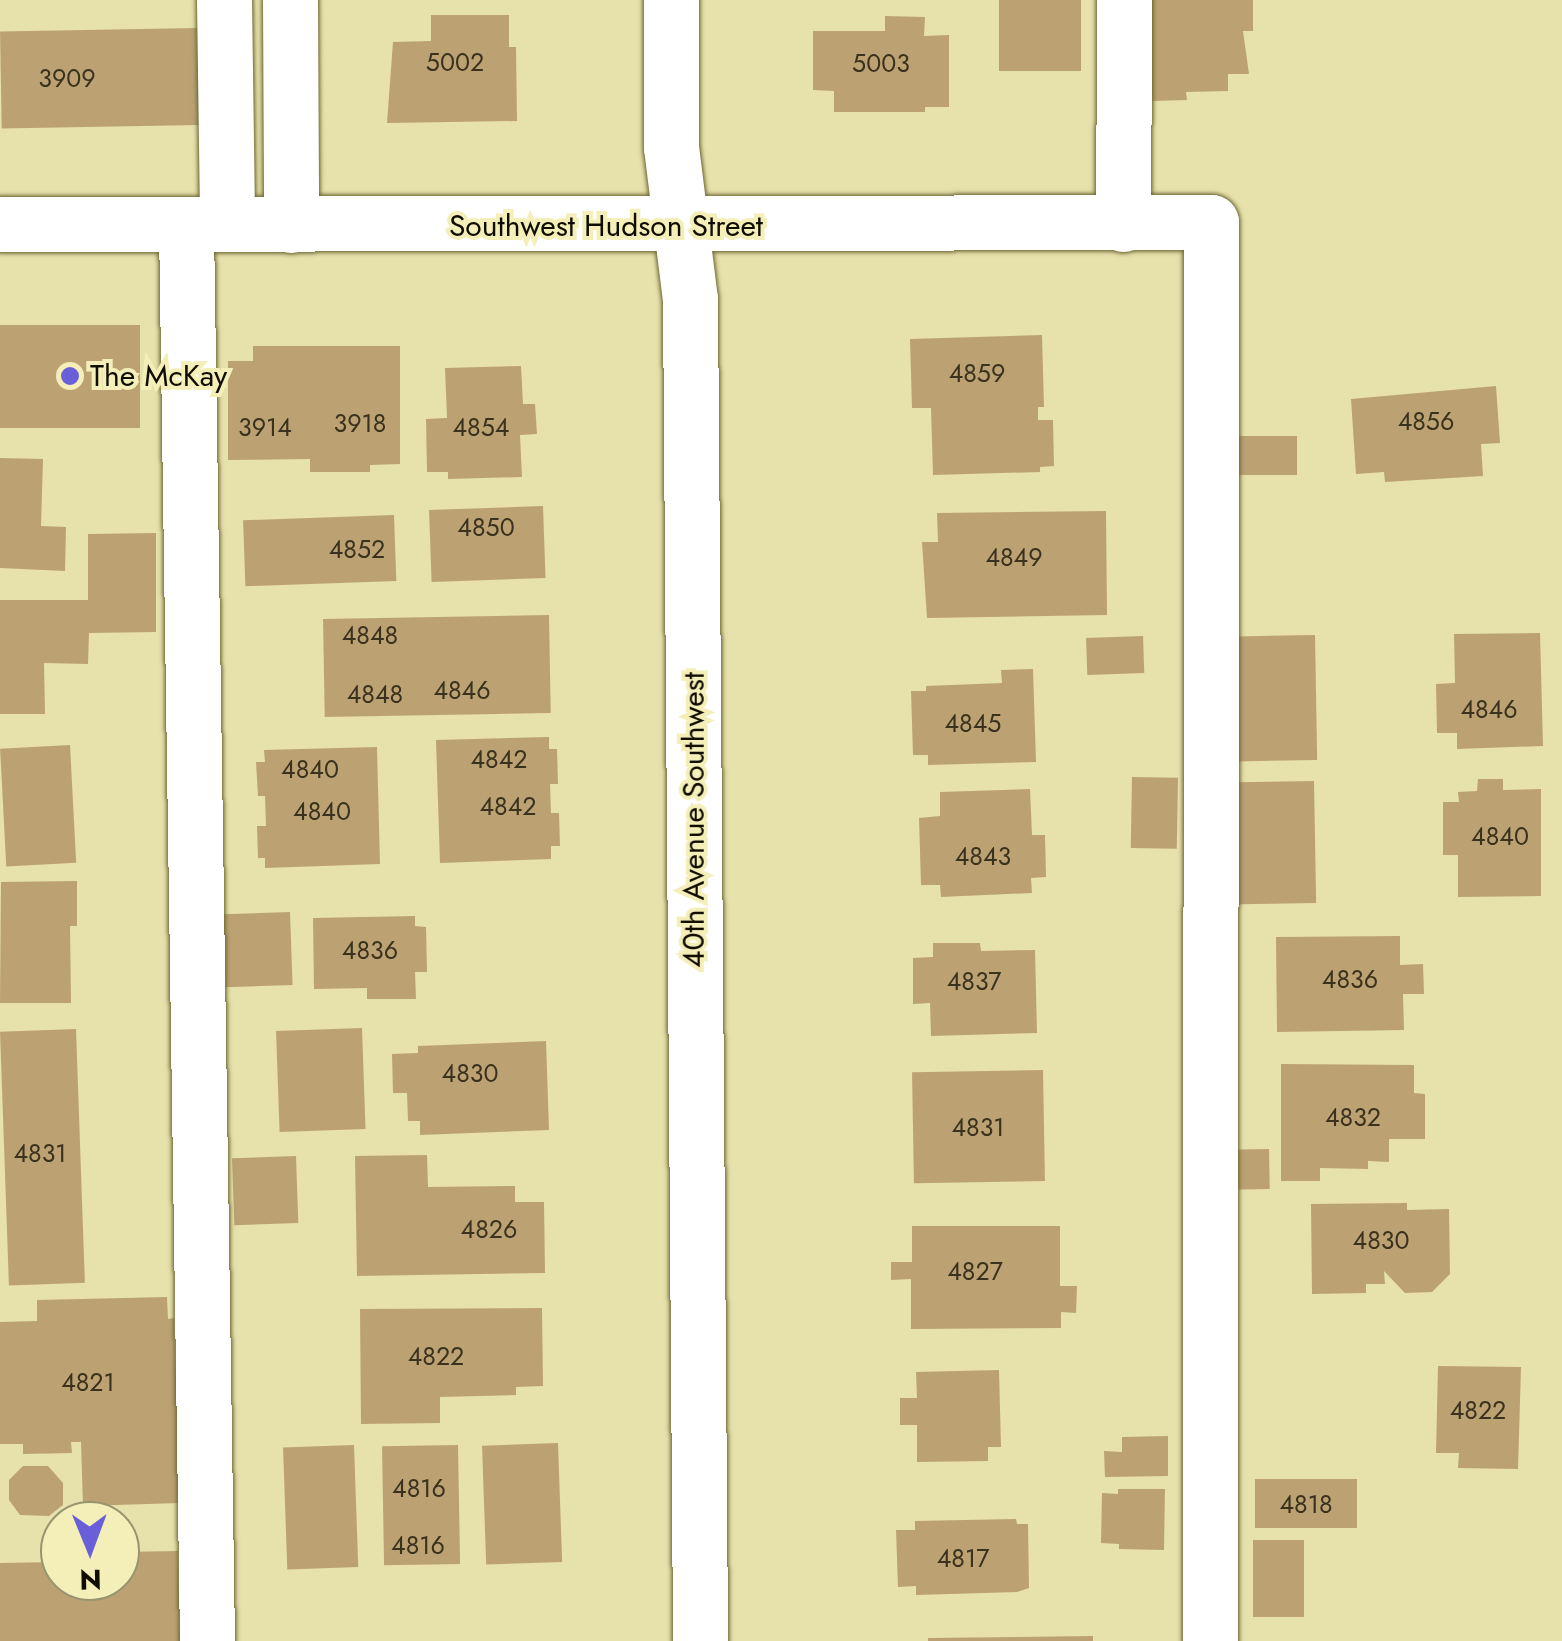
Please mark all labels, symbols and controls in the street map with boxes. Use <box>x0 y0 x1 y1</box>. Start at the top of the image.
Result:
house number: 5002 <box>426 47 484 77</box>
house number: 5003 <box>852 48 910 78</box>
house number: 3909 <box>38 63 96 93</box>
street label: Southwest Hudson Street <box>449 208 763 244</box>
place label: The McKay <box>90 358 227 394</box>
house number: 4859 <box>949 358 1005 388</box>
marker: The McKay <box>59 365 81 387</box>
house number: 4856 <box>1398 406 1454 436</box>
house number: 3918 <box>334 408 386 438</box>
house number: 3914 <box>238 412 292 442</box>
house number: 4854 <box>453 412 509 442</box>
house number: 4850 <box>457 512 515 542</box>
house number: 4852 <box>329 534 385 564</box>
house number: 4849 <box>985 542 1043 572</box>
house number: 4848 <box>342 620 398 650</box>
street label: 40th Avenue Southwest <box>676 672 712 968</box>
house number: 4846 <box>433 675 491 705</box>
house number: 4848 <box>347 679 403 709</box>
house number: 4846 <box>1460 694 1518 724</box>
house number: 4845 <box>945 708 1001 738</box>
house number: 4842 <box>470 744 528 774</box>
house number: 4840 <box>281 754 339 784</box>
house number: 4842 <box>479 791 537 821</box>
house number: 4840 <box>293 796 351 826</box>
house number: 4840 <box>1471 821 1529 851</box>
house number: 4843 <box>955 841 1011 871</box>
house number: 4836 <box>342 935 398 965</box>
house number: 4836 <box>1322 964 1378 994</box>
house number: 4837 <box>947 966 1001 996</box>
house number: 4830 <box>442 1058 498 1088</box>
house number: 4832 <box>1325 1102 1381 1132</box>
house number: 4831 <box>951 1112 1005 1142</box>
house number: 4831 <box>13 1138 67 1168</box>
house number: 4826 <box>461 1214 517 1244</box>
house number: 4830 <box>1353 1225 1409 1255</box>
house number: 4827 <box>947 1256 1003 1286</box>
house number: 4822 <box>408 1341 464 1371</box>
house number: 4821 <box>61 1367 115 1397</box>
house number: 4822 <box>1450 1395 1506 1425</box>
house number: 4816 <box>392 1473 446 1503</box>
house number: 4818 <box>1279 1489 1333 1519</box>
north arrow <box>40 1501 140 1601</box>
house number: 4816 <box>391 1530 445 1560</box>
house number: 4817 <box>937 1543 989 1573</box>
text: N <box>79 1559 102 1600</box>

